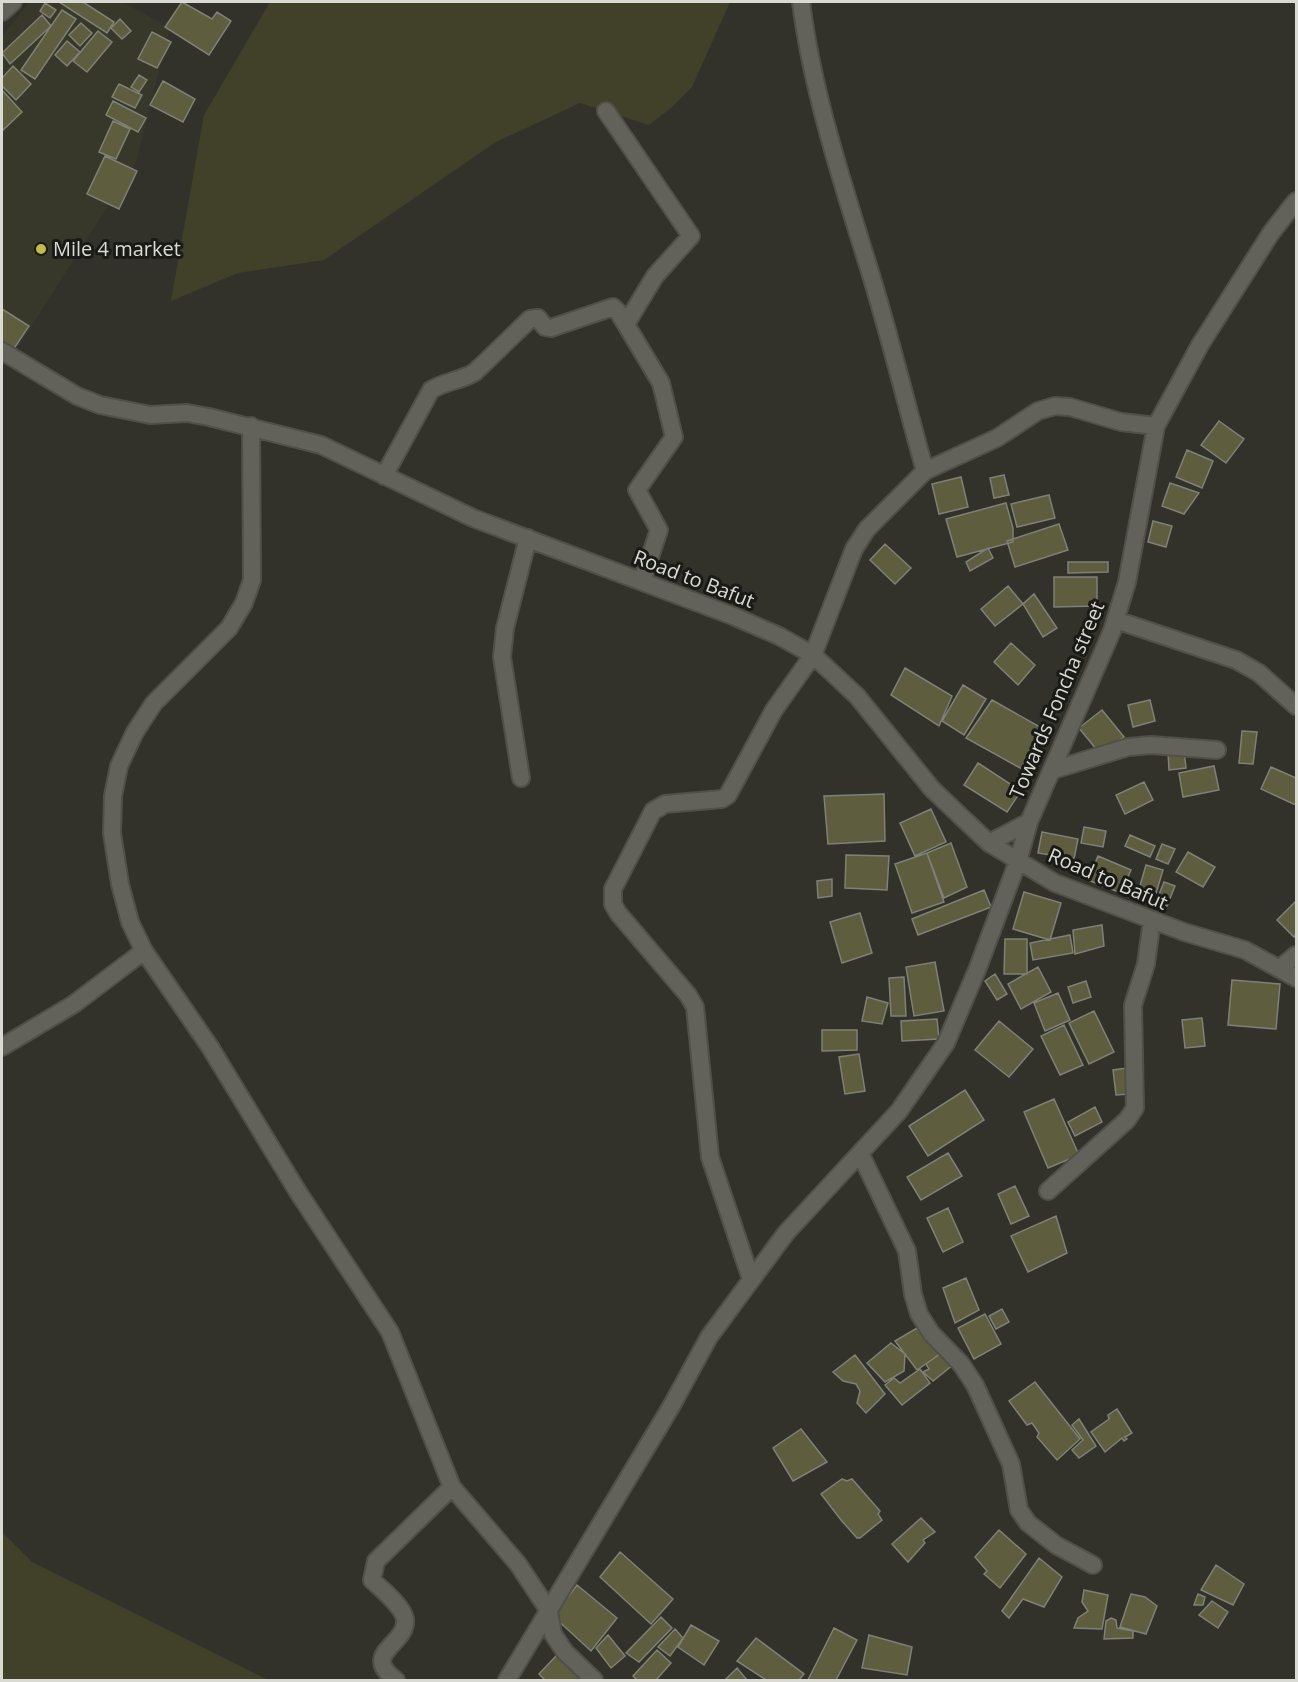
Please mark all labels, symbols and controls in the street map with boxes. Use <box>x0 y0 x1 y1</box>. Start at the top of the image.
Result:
place label: Mile 4 market <box>53 235 181 262</box>
marker: Mile 4 market <box>34 242 48 256</box>
street label: Road to Bafut <box>630 543 759 614</box>
street label: Towards Foncha street <box>1003 597 1110 803</box>
street label: Road to Bafut <box>1044 841 1172 916</box>

